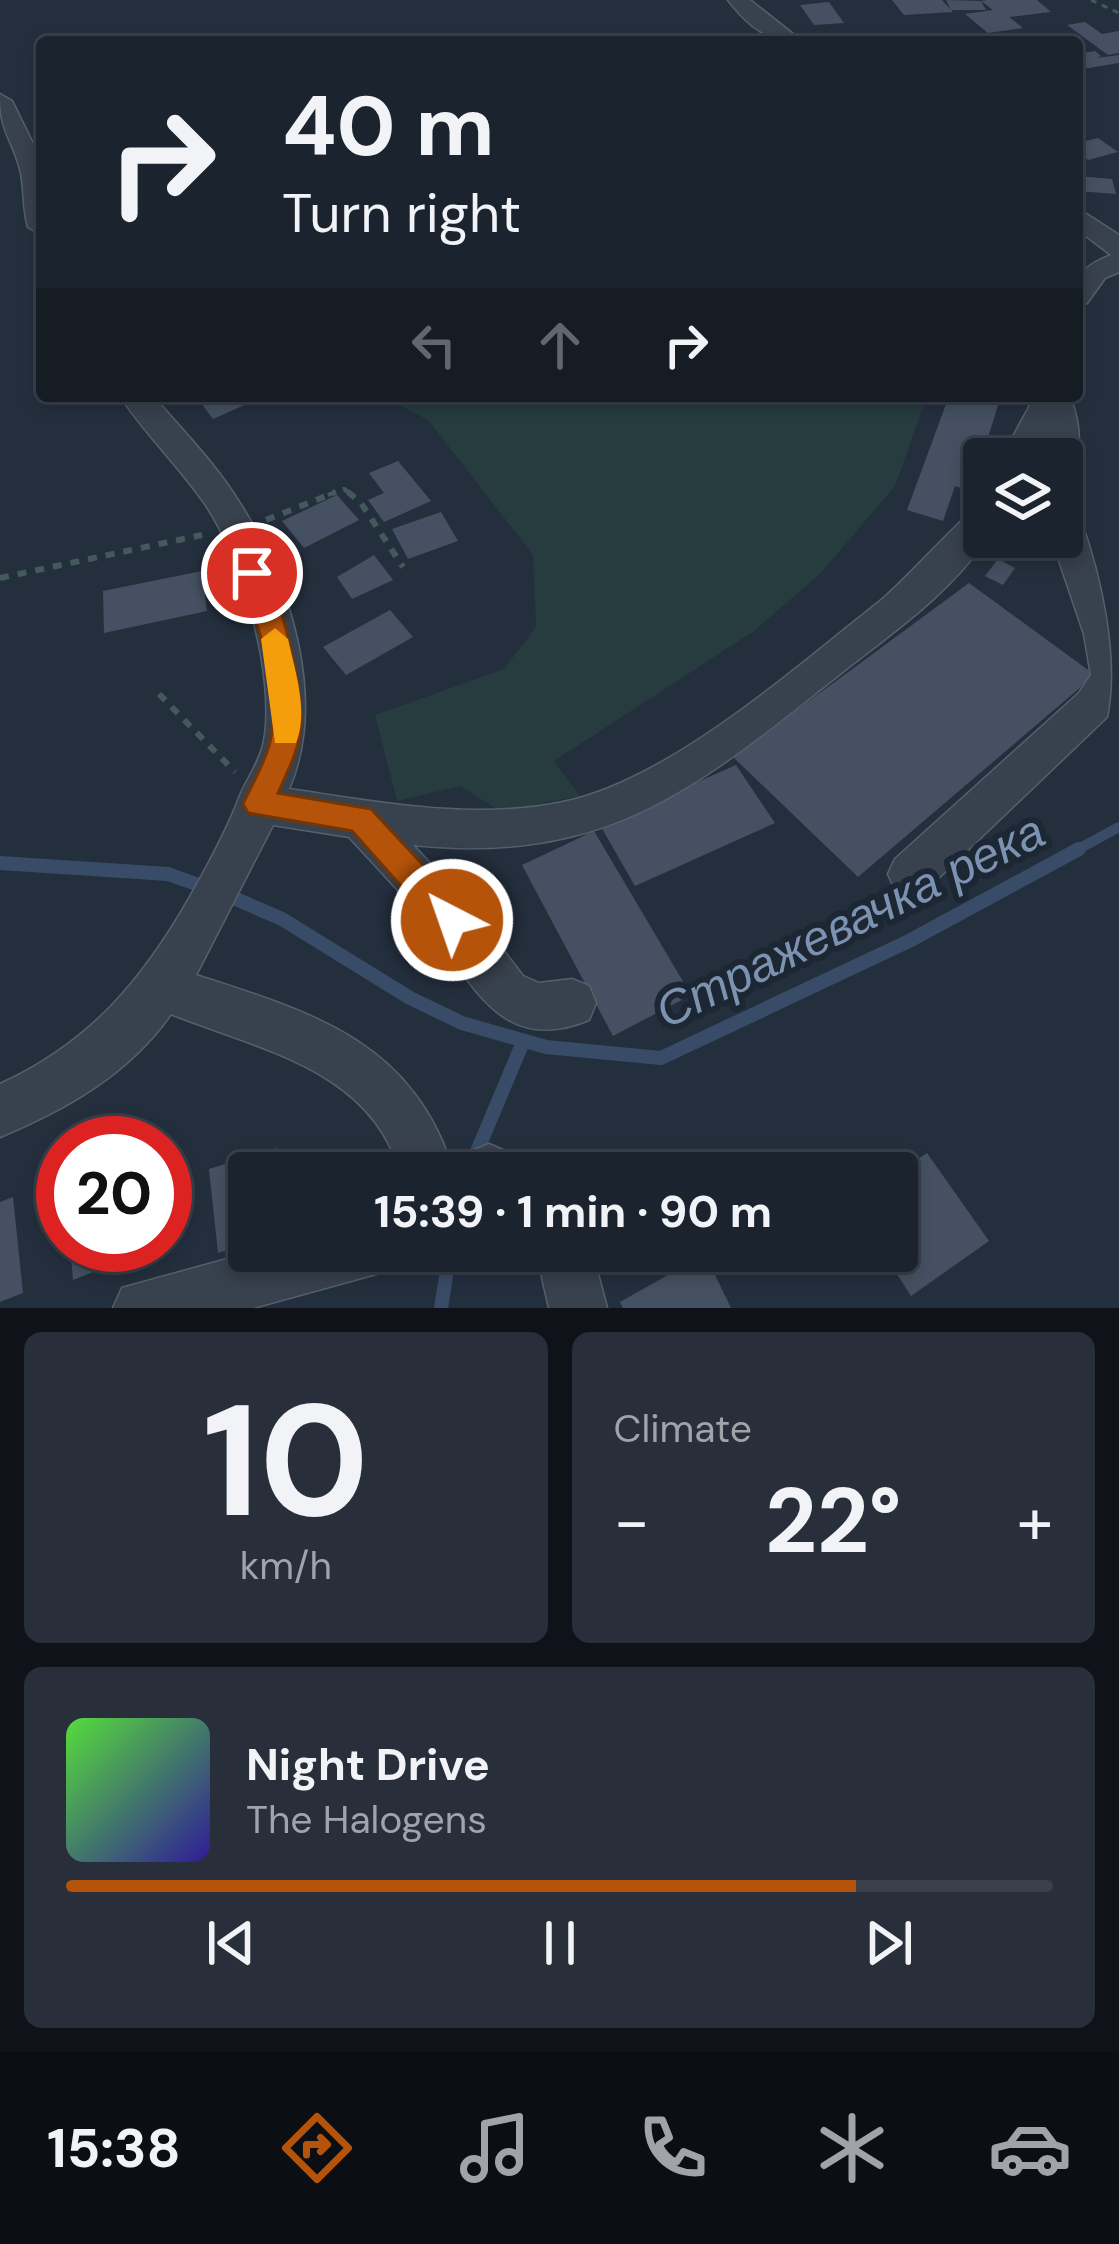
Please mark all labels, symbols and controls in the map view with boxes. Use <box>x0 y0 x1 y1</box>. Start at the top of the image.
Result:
text: 40 m <box>282 72 495 181</box>
icon: right <box>84 84 240 240</box>
text: Turn right <box>282 178 521 249</box>
icon: left <box>401 312 467 378</box>
icon: ahead <box>527 312 593 378</box>
icon: right <box>653 312 719 378</box>
map controls <box>963 438 1083 558</box>
button: layers <box>963 438 1083 558</box>
pin <box>201 522 303 624</box>
icon: arrive <box>219 540 285 606</box>
water label: Стражевачка река <box>645 799 1055 1043</box>
position arrow <box>389 857 515 983</box>
speed limit sign: 20 <box>36 1116 192 1272</box>
text: 15:39 · 1 min · 90 m <box>374 1182 772 1241</box>
text: 10 <box>202 1360 369 1563</box>
text: Climate <box>614 1403 752 1454</box>
text: 22° <box>765 1463 902 1580</box>
text: − <box>614 1479 650 1564</box>
text: + <box>1017 1479 1053 1564</box>
text: km/h <box>240 1540 332 1591</box>
text: Night Drive <box>246 1735 490 1794</box>
text: The Halogens <box>246 1794 487 1845</box>
icon: previous <box>198 1910 264 1976</box>
icon: pause <box>527 1910 593 1976</box>
icon: next <box>856 1910 922 1976</box>
icon: directions <box>275 2106 359 2190</box>
icon: music <box>453 2106 537 2190</box>
icon: phone <box>631 2106 715 2190</box>
icon: climate <box>810 2106 894 2190</box>
icon: car <box>988 2106 1072 2190</box>
text: 15:38 <box>47 2113 181 2184</box>

